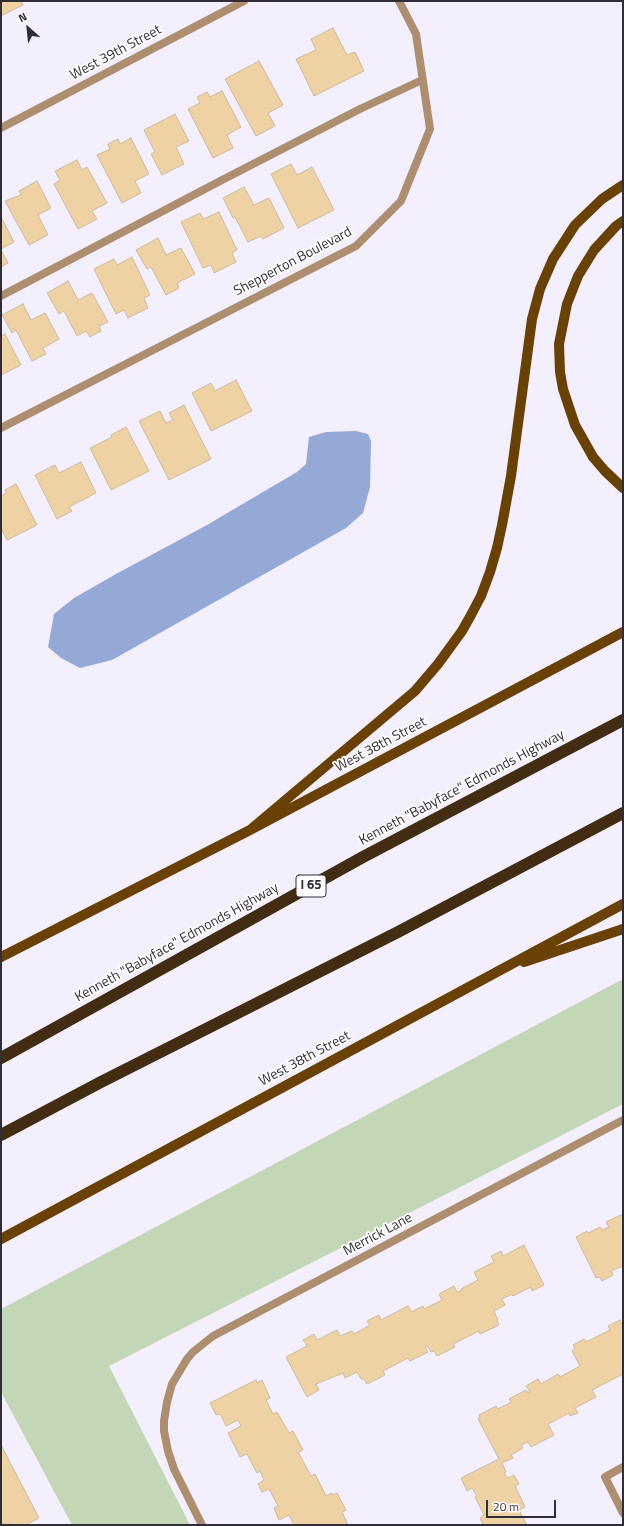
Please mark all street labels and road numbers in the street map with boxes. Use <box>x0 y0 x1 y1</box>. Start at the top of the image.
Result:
street label: West 39th Street <box>67 22 165 84</box>
street label: Shepperton Boulevard <box>231 224 355 300</box>
street label: West 38th Street <box>332 714 430 776</box>
street label: Kenneth "Babyface" Edmonds Highway <box>356 727 568 849</box>
road number: I 65 <box>296 875 326 897</box>
street label: Kenneth "Babyface" Edmonds Highway <box>72 880 282 1006</box>
street label: West 38th Street <box>256 1028 354 1090</box>
street label: Merrick Lane <box>341 1210 415 1260</box>

